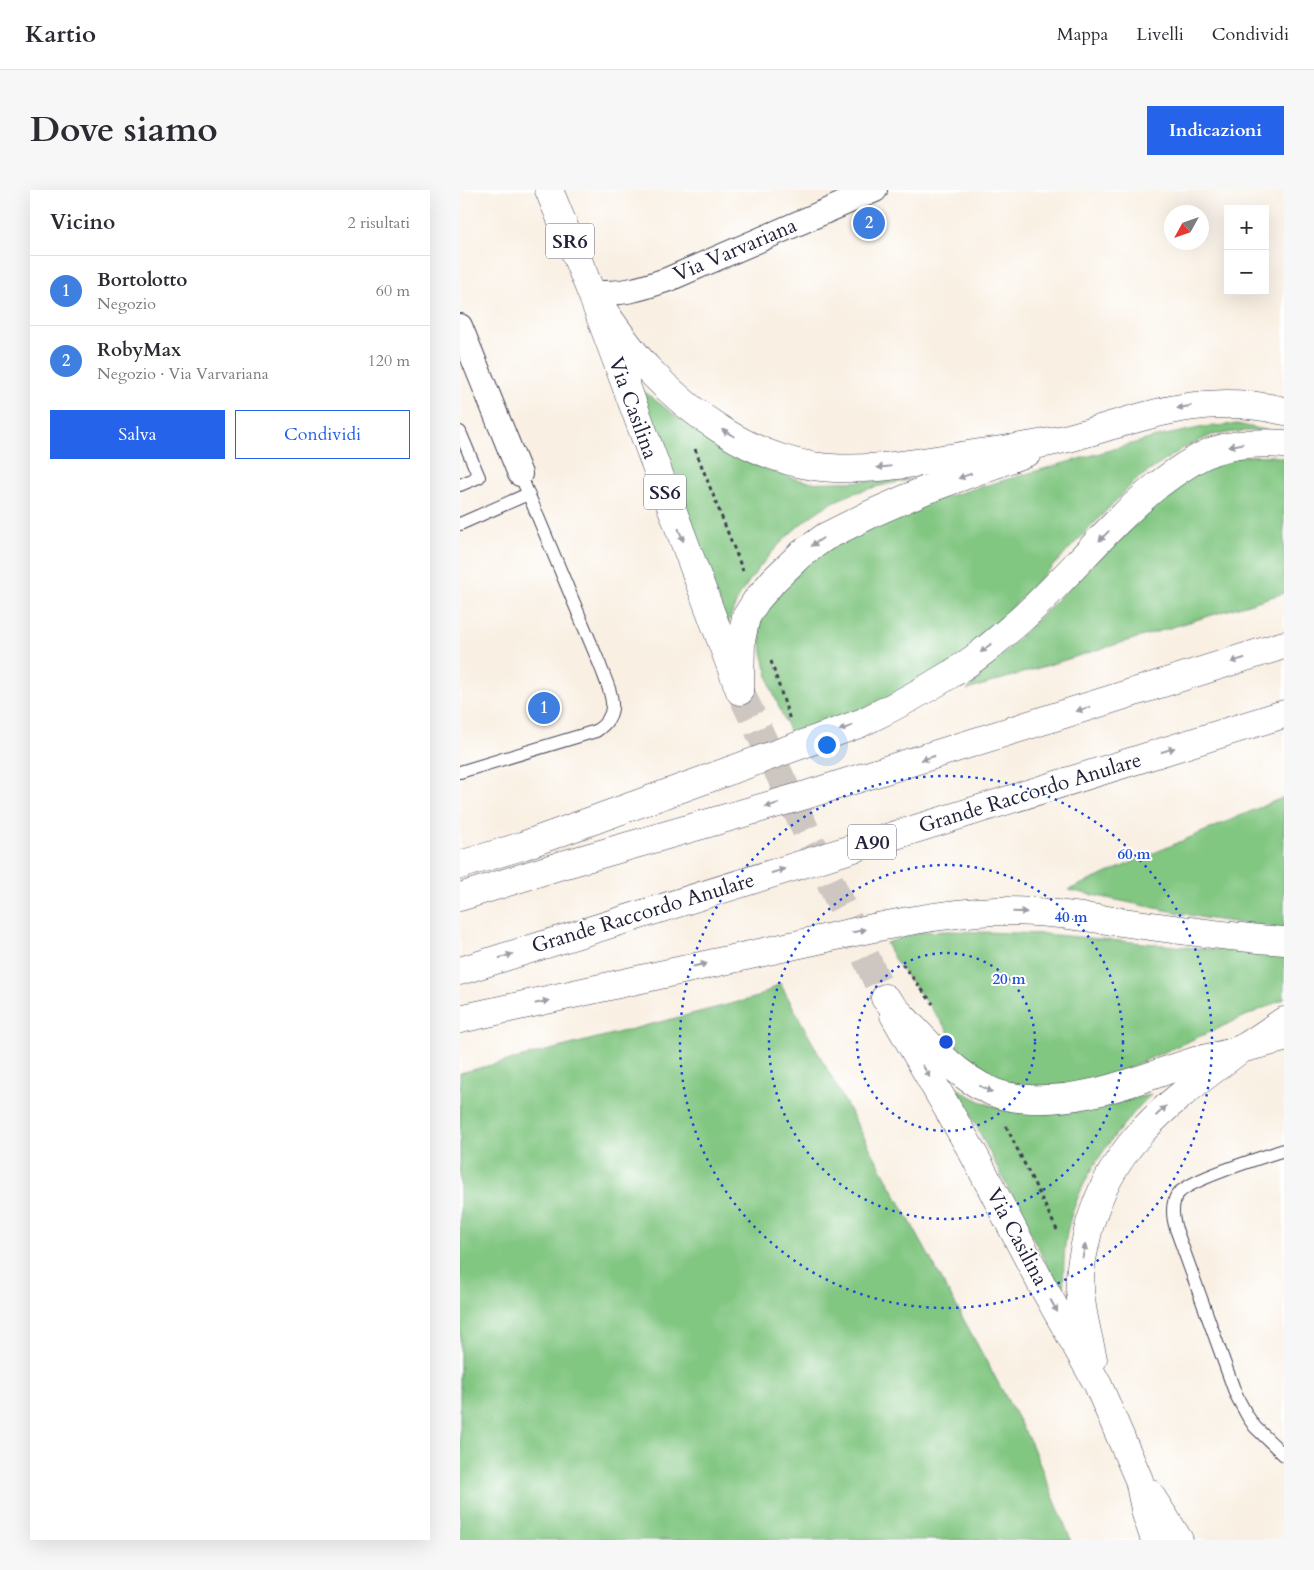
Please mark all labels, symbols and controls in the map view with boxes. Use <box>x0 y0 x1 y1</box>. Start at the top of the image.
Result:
text: Kartio <box>25 18 96 51</box>
text: Mappa <box>1057 22 1108 47</box>
text: Livelli <box>1136 22 1184 47</box>
text: Condividi <box>1212 22 1289 47</box>
text: Dove siamo <box>30 106 218 154</box>
button: Indicazioni <box>1147 106 1284 155</box>
pin: 2 <box>853 204 885 242</box>
north arrow <box>1164 205 1209 250</box>
map controls <box>1224 205 1269 295</box>
button: + <box>1224 205 1269 250</box>
text: Vicino <box>50 208 115 237</box>
street label: Via Varvariana <box>669 211 801 289</box>
text: 2 risultati <box>347 212 410 234</box>
road number: SR6 <box>546 224 594 258</box>
button: − <box>1224 250 1269 295</box>
text: Bortolotto <box>97 267 187 293</box>
text: 1 <box>62 280 70 302</box>
text: 60 m <box>376 280 410 302</box>
text: Negozio <box>97 293 156 315</box>
text: RobyMax <box>97 337 181 363</box>
text: 2 <box>62 350 70 372</box>
text: 120 m <box>368 350 410 372</box>
street label: Via Casilina <box>601 353 665 463</box>
text: Negozio · Via Varvariana <box>97 363 269 385</box>
one-way arrow <box>1175 404 1191 412</box>
button: Salva <box>50 410 225 459</box>
button: Condividi <box>235 410 410 459</box>
one-way arrow <box>721 429 734 438</box>
one-way arrow <box>1228 441 1243 449</box>
one-way arrow <box>875 463 891 471</box>
one-way arrow <box>957 472 972 480</box>
road number: SS6 <box>644 474 686 510</box>
one-way arrow <box>677 528 685 543</box>
one-way arrow <box>1098 530 1110 542</box>
one-way arrow <box>811 537 824 548</box>
one-way arrow <box>980 642 993 653</box>
one-way arrow <box>1230 657 1245 664</box>
pin: 1 <box>528 689 560 727</box>
one-way arrow <box>1075 706 1090 713</box>
one-way arrow <box>838 724 853 732</box>
your location <box>814 732 840 758</box>
street label: Grande Raccordo Anulare <box>915 745 1145 841</box>
one-way arrow <box>1160 746 1175 754</box>
one-way arrow <box>920 754 935 762</box>
one-way arrow <box>764 801 779 809</box>
road number: A90 <box>848 824 896 860</box>
text: 60 m <box>1117 844 1151 864</box>
street label: Grande Raccordo Anulare <box>528 865 758 961</box>
one-way arrow <box>771 867 786 874</box>
text: 40 m <box>1054 907 1088 927</box>
one-way arrow <box>1012 908 1028 916</box>
one-way arrow <box>852 927 867 935</box>
one-way arrow <box>499 952 514 960</box>
one-way arrow <box>693 961 709 969</box>
text: 20 m <box>992 969 1026 989</box>
one-way arrow <box>534 998 549 1006</box>
centre of rings <box>937 1033 955 1051</box>
one-way arrow <box>922 1065 931 1078</box>
one-way arrow <box>979 1085 993 1093</box>
one-way arrow <box>1155 1105 1167 1117</box>
street label: Via Casilina <box>979 1183 1055 1291</box>
one-way arrow <box>1080 1243 1088 1258</box>
one-way arrow <box>1050 1299 1058 1314</box>

